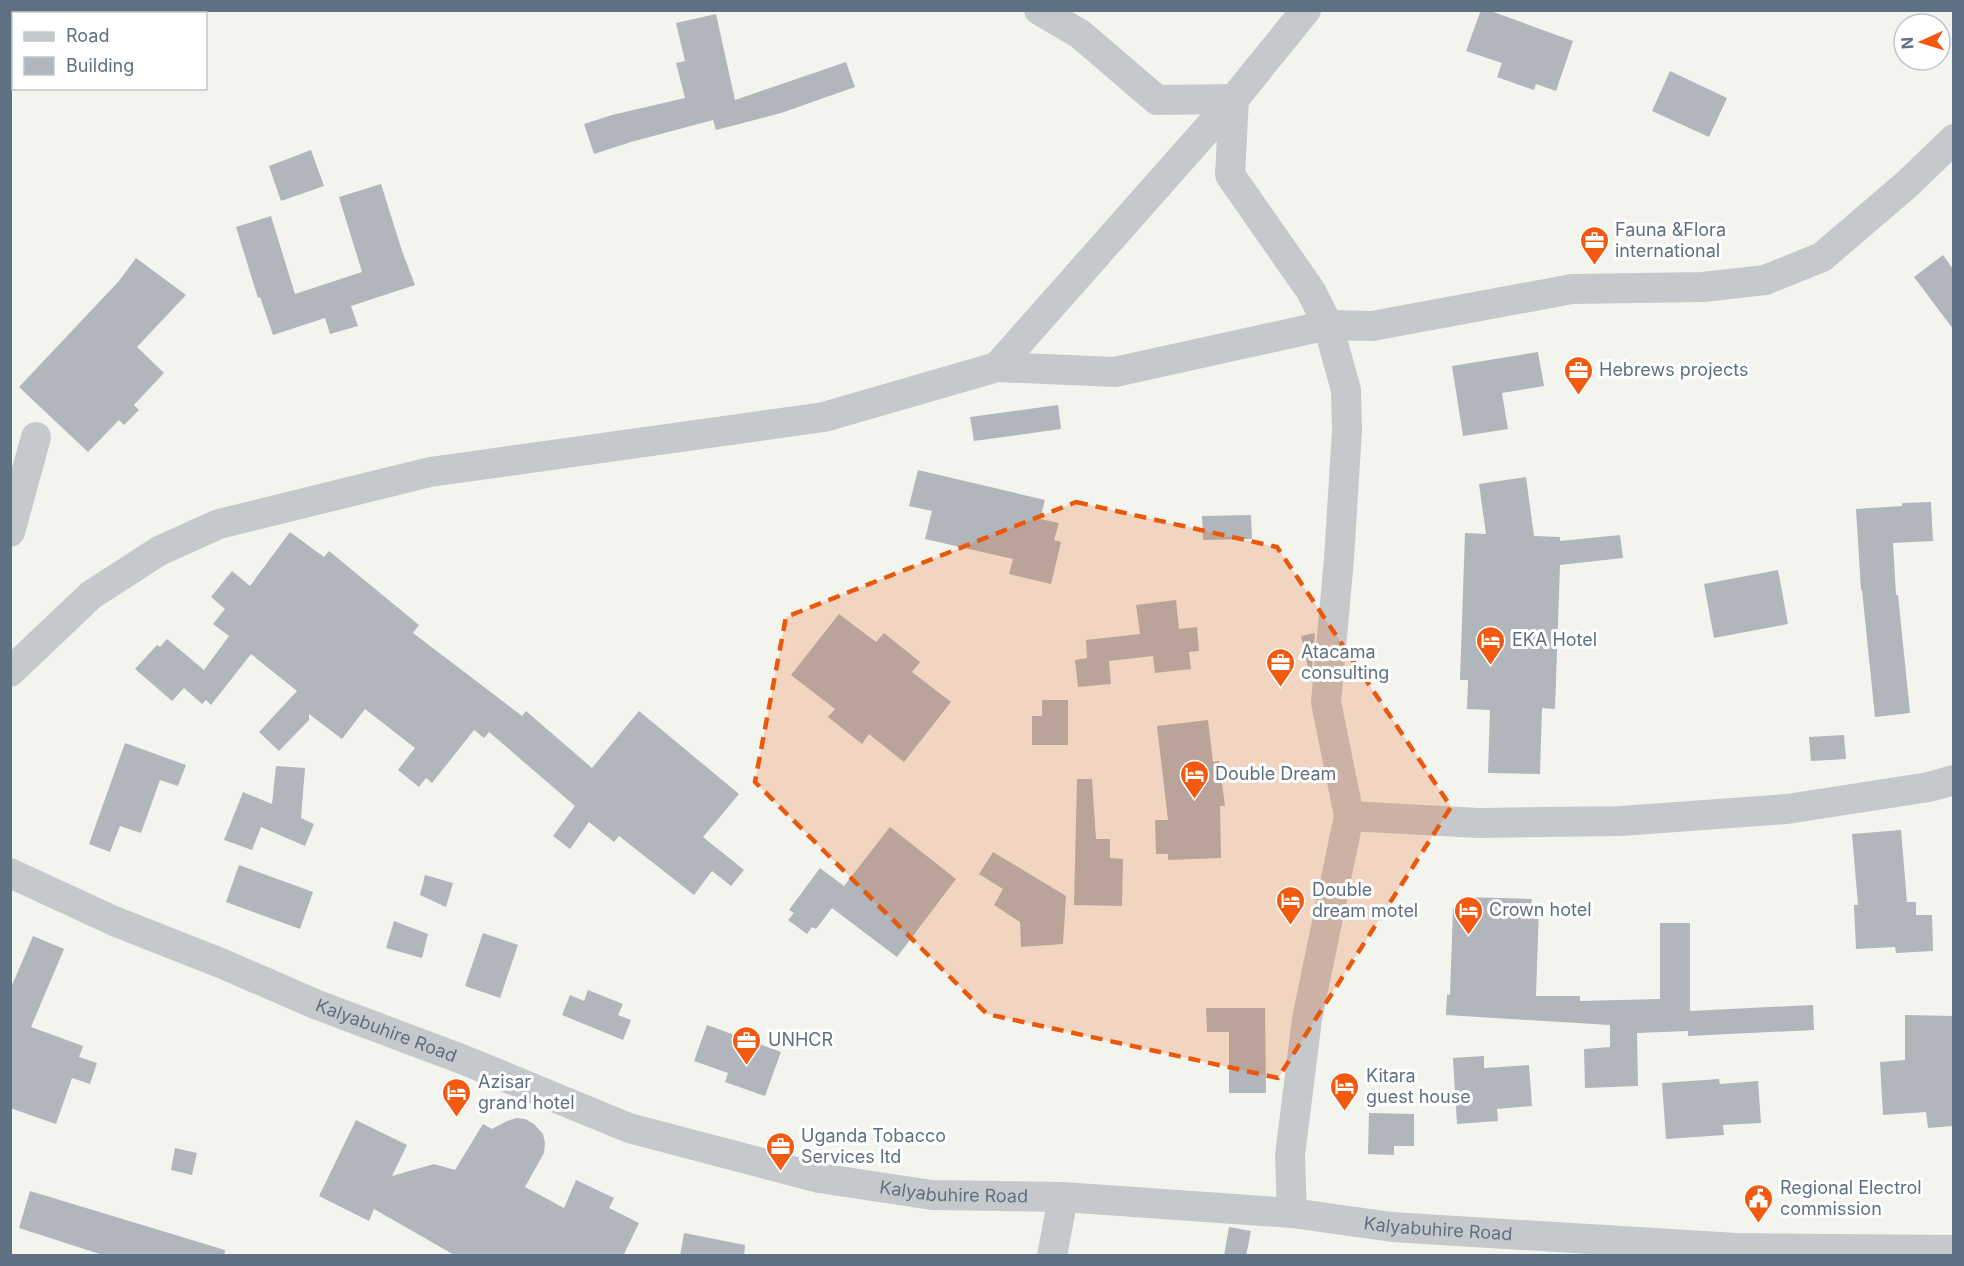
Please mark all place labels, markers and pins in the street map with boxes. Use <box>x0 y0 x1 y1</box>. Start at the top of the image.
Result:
place label: Fauna &Flora international <box>1615 219 1726 261</box>
office icon: Fauna &Flora international <box>1578 224 1610 266</box>
office icon: Hebrews projects <box>1562 354 1594 396</box>
place label: Hebrews projects <box>1599 359 1748 380</box>
hotel icon: EKA Hotel <box>1475 624 1507 666</box>
place label: EKA Hotel <box>1512 629 1597 650</box>
place label: Atacama consulting <box>1301 641 1389 683</box>
office icon: Atacama consulting <box>1264 646 1296 688</box>
hotel icon: Double Dream <box>1178 758 1210 800</box>
place label: Double Dream <box>1215 763 1336 784</box>
place label: Double dream motel <box>1312 879 1418 921</box>
hotel icon: Double dream motel <box>1275 884 1307 926</box>
hotel icon: Crown hotel <box>1452 894 1484 936</box>
place label: Crown hotel <box>1489 899 1592 920</box>
office icon: UNHCR <box>731 1024 763 1066</box>
place label: UNHCR <box>768 1029 833 1050</box>
place label: Kitara guest house <box>1366 1065 1471 1107</box>
hotel icon: Kitara guest house <box>1329 1070 1361 1112</box>
place label: Azisar grand hotel <box>478 1071 575 1113</box>
hotel icon: Azisar grand hotel <box>441 1076 473 1118</box>
place label: Uganda Tobacco Services ltd <box>801 1125 946 1167</box>
office icon: Uganda Tobacco Services ltd <box>764 1130 796 1172</box>
place label: Regional Electrol commission <box>1780 1177 1922 1219</box>
public building icon: Regional Electrol commission <box>1743 1182 1775 1224</box>

